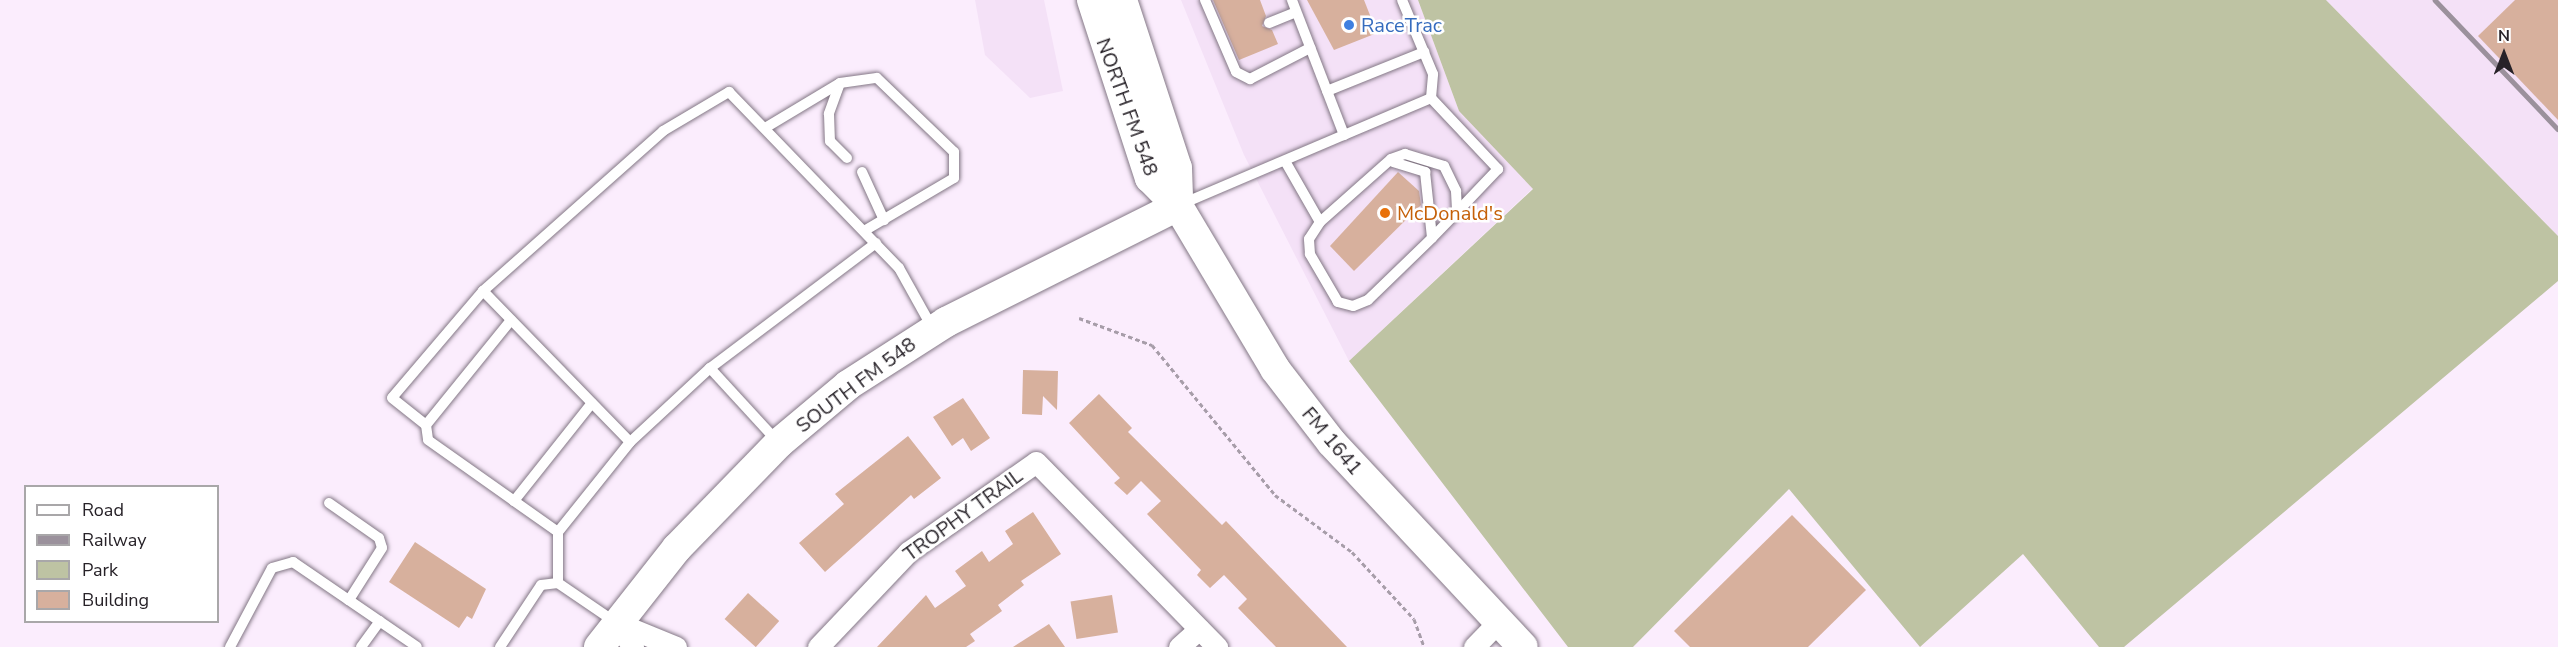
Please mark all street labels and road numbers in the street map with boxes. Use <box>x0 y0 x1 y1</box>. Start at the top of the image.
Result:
street label: NORTH FM 548 <box>1091 35 1163 179</box>
street label: SOUTH FM 548 <box>791 332 921 438</box>
street label: FM 1641 <box>1297 402 1367 480</box>
street label: TROPHY TRAIL <box>899 464 1027 566</box>

